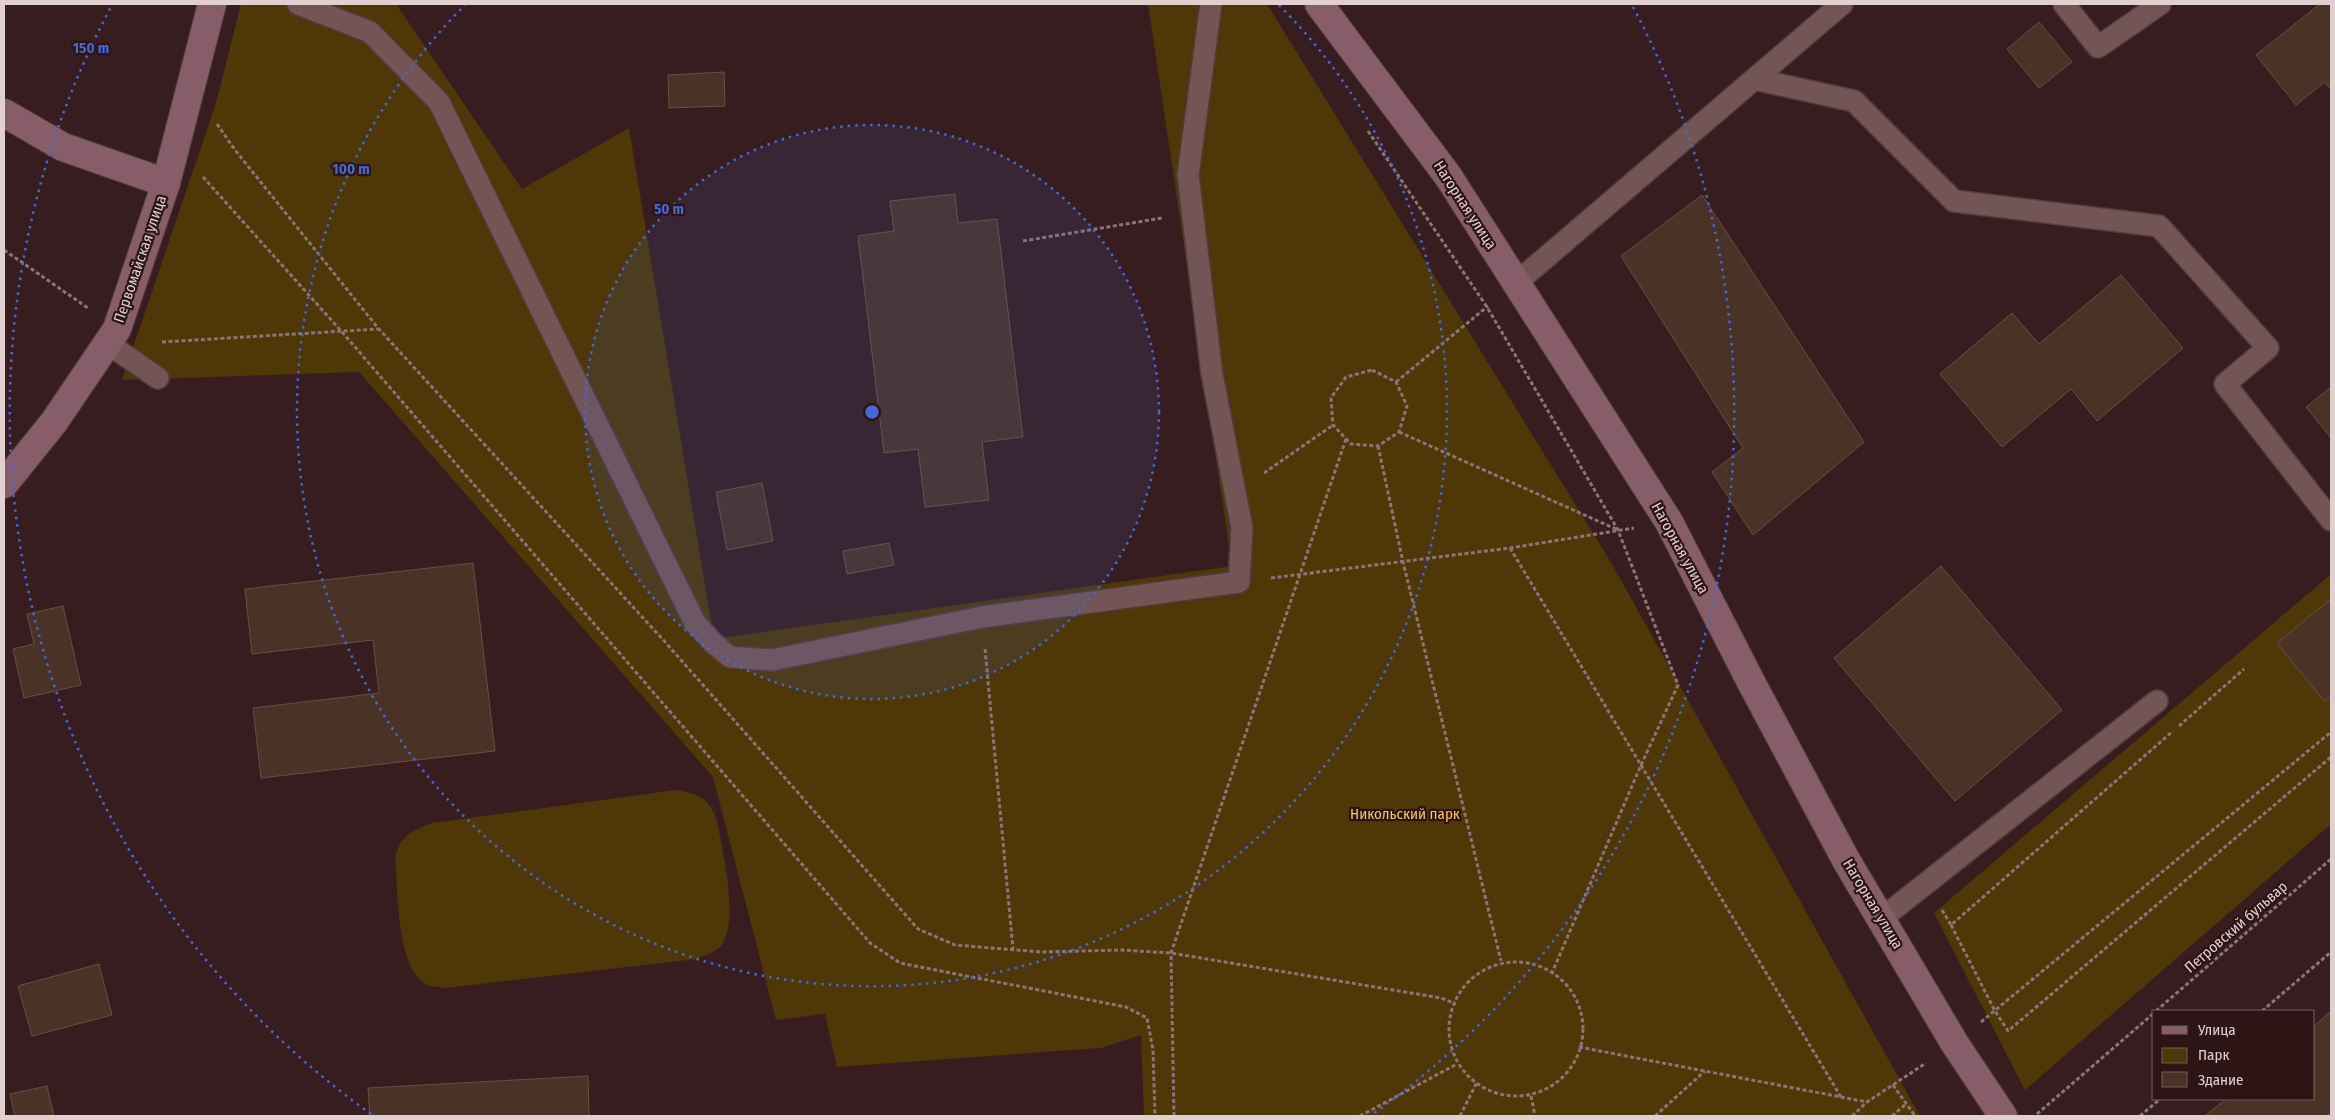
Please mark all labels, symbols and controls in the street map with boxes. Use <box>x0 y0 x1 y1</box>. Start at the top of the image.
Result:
text: 150 m <box>73 39 109 57</box>
street label: Нагорная улица <box>1430 157 1500 253</box>
text: 100 m <box>332 160 370 178</box>
street label: Первомайская улица <box>110 193 170 325</box>
text: 50 m <box>654 200 684 218</box>
centre of rings <box>863 403 881 421</box>
street label: Нагорная улица <box>1647 499 1713 597</box>
park label: Никольский парк <box>1350 805 1460 823</box>
street label: Нагорная улица <box>1839 856 1907 952</box>
street label: Петровский бульвар <box>2181 877 2291 977</box>
legend <box>2152 1010 2315 1100</box>
text: Улица <box>2197 1021 2236 1039</box>
text: Парк <box>2198 1046 2229 1064</box>
text: Здание <box>2198 1071 2244 1089</box>

